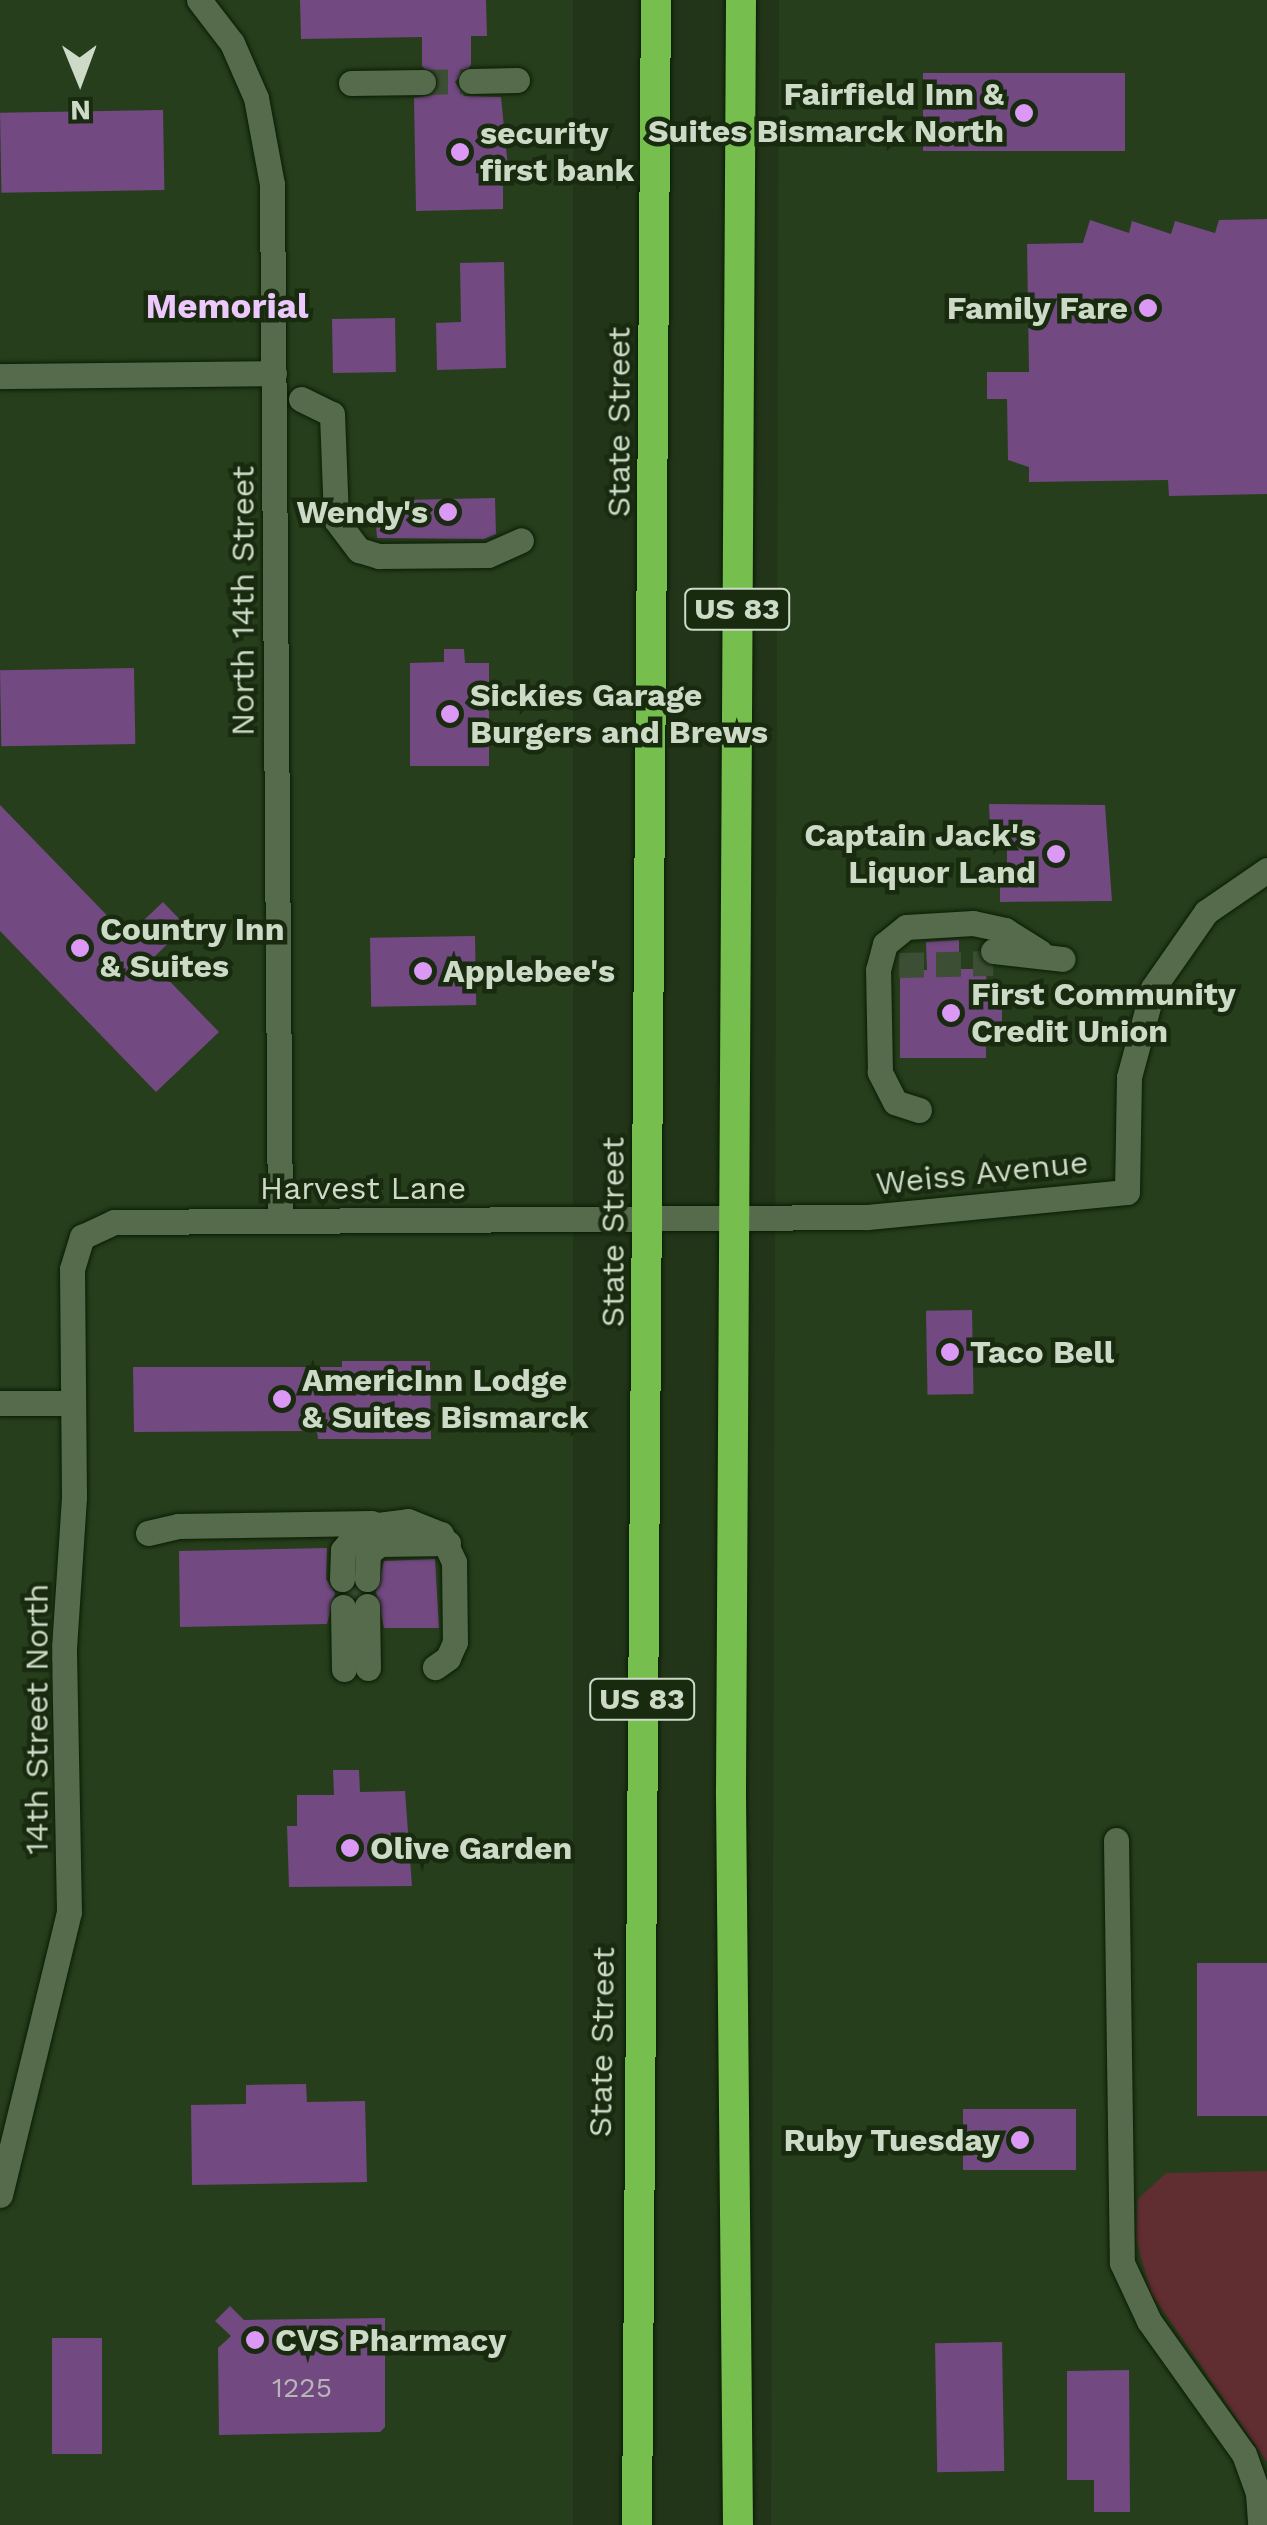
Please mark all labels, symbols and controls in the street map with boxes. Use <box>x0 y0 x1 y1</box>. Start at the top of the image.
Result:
north arrow <box>30 30 130 130</box>
place label: Fairfield Inn & Suites Bismarck North <box>648 76 1004 151</box>
text: N <box>70 94 91 127</box>
marker: Fairfield Inn & Suites Bismarck North <box>1013 102 1035 124</box>
place label: security first bank <box>480 115 634 190</box>
marker: security first bank <box>449 141 471 163</box>
district label: Memorial <box>146 285 308 327</box>
place label: Family Fare <box>946 289 1128 327</box>
marker: Family Fare <box>1137 297 1159 319</box>
street label: State Street <box>600 327 638 517</box>
street label: North 14th Street <box>224 465 262 737</box>
place label: Wendy's <box>296 493 428 531</box>
marker: Wendy's <box>437 501 459 523</box>
road number: US 83 <box>682 584 792 634</box>
place label: Sickies Garage Burgers and Brews <box>470 677 768 752</box>
marker: Sickies Garage Burgers and Brews <box>439 703 461 725</box>
place label: Captain Jack's Liquor Land <box>804 817 1036 892</box>
marker: Captain Jack's Liquor Land <box>1045 843 1067 865</box>
place label: Country Inn & Suites <box>100 911 285 986</box>
marker: Country Inn & Suites <box>69 937 91 959</box>
place label: Applebee's <box>443 952 615 990</box>
marker: Applebee's <box>412 960 434 982</box>
place label: First Community Credit Union <box>971 976 1236 1051</box>
marker: First Community Credit Union <box>940 1002 962 1024</box>
street label: State Street <box>594 1137 632 1327</box>
street label: Weiss Avenue <box>873 1143 1091 1203</box>
street label: Harvest Lane <box>260 1169 466 1207</box>
place label: Taco Bell <box>970 1333 1114 1371</box>
marker: Taco Bell <box>939 1341 961 1363</box>
place label: AmericInn Lodge & Suites Bismarck <box>302 1362 589 1437</box>
marker: AmericInn Lodge & Suites Bismarck <box>271 1388 293 1410</box>
street label: 14th Street North <box>18 1583 56 1855</box>
road number: US 83 <box>587 1674 697 1724</box>
place label: Olive Garden <box>370 1829 572 1867</box>
marker: Olive Garden <box>339 1837 361 1859</box>
street label: State Street <box>581 1946 623 2138</box>
place label: Ruby Tuesday <box>782 2121 1000 2159</box>
marker: Ruby Tuesday <box>1009 2129 1031 2151</box>
place label: CVS Pharmacy <box>275 2321 506 2359</box>
marker: CVS Pharmacy <box>244 2329 266 2351</box>
house number: 1225 <box>272 2371 332 2405</box>

